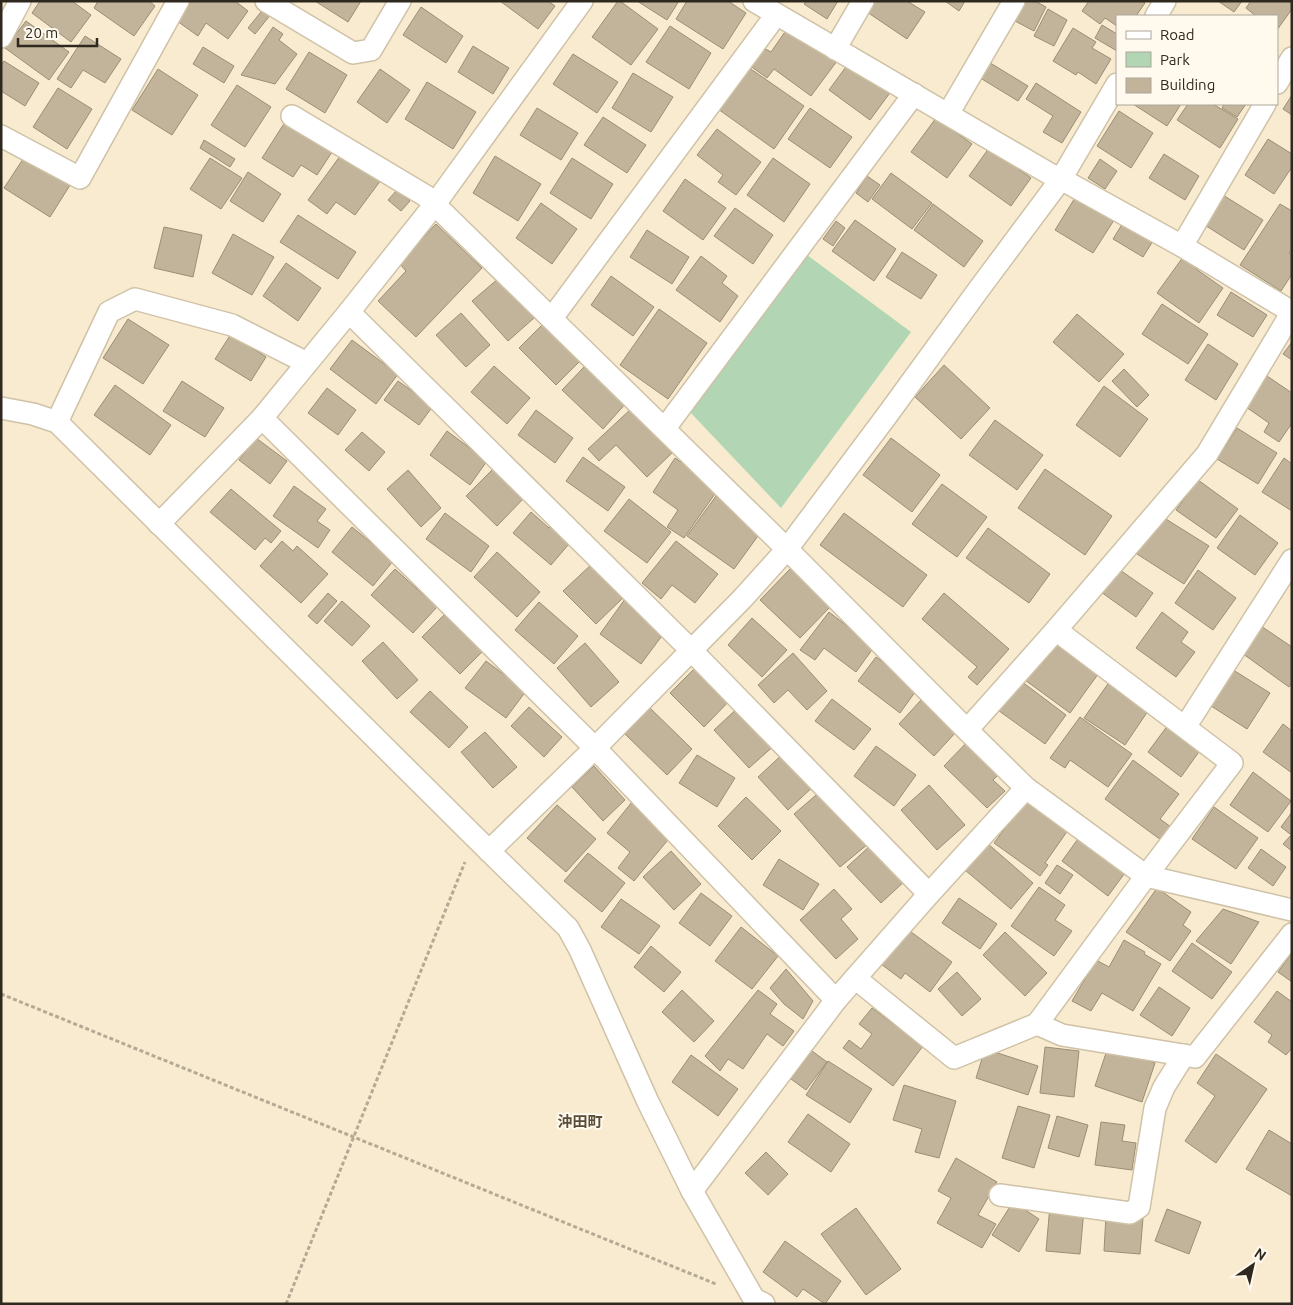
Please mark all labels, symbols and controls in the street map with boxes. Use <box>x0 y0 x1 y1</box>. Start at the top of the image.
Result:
scale bar <box>18 15 96 47</box>
legend <box>1116 15 1278 105</box>
text: 20 m <box>25 24 58 41</box>
text: Road <box>1160 26 1195 43</box>
text: Park <box>1160 51 1190 68</box>
text: Building <box>1160 76 1215 93</box>
district label: 沖田町 <box>557 1113 603 1130</box>
north arrow <box>1228 1240 1278 1290</box>
text: N <box>1251 1245 1269 1264</box>

